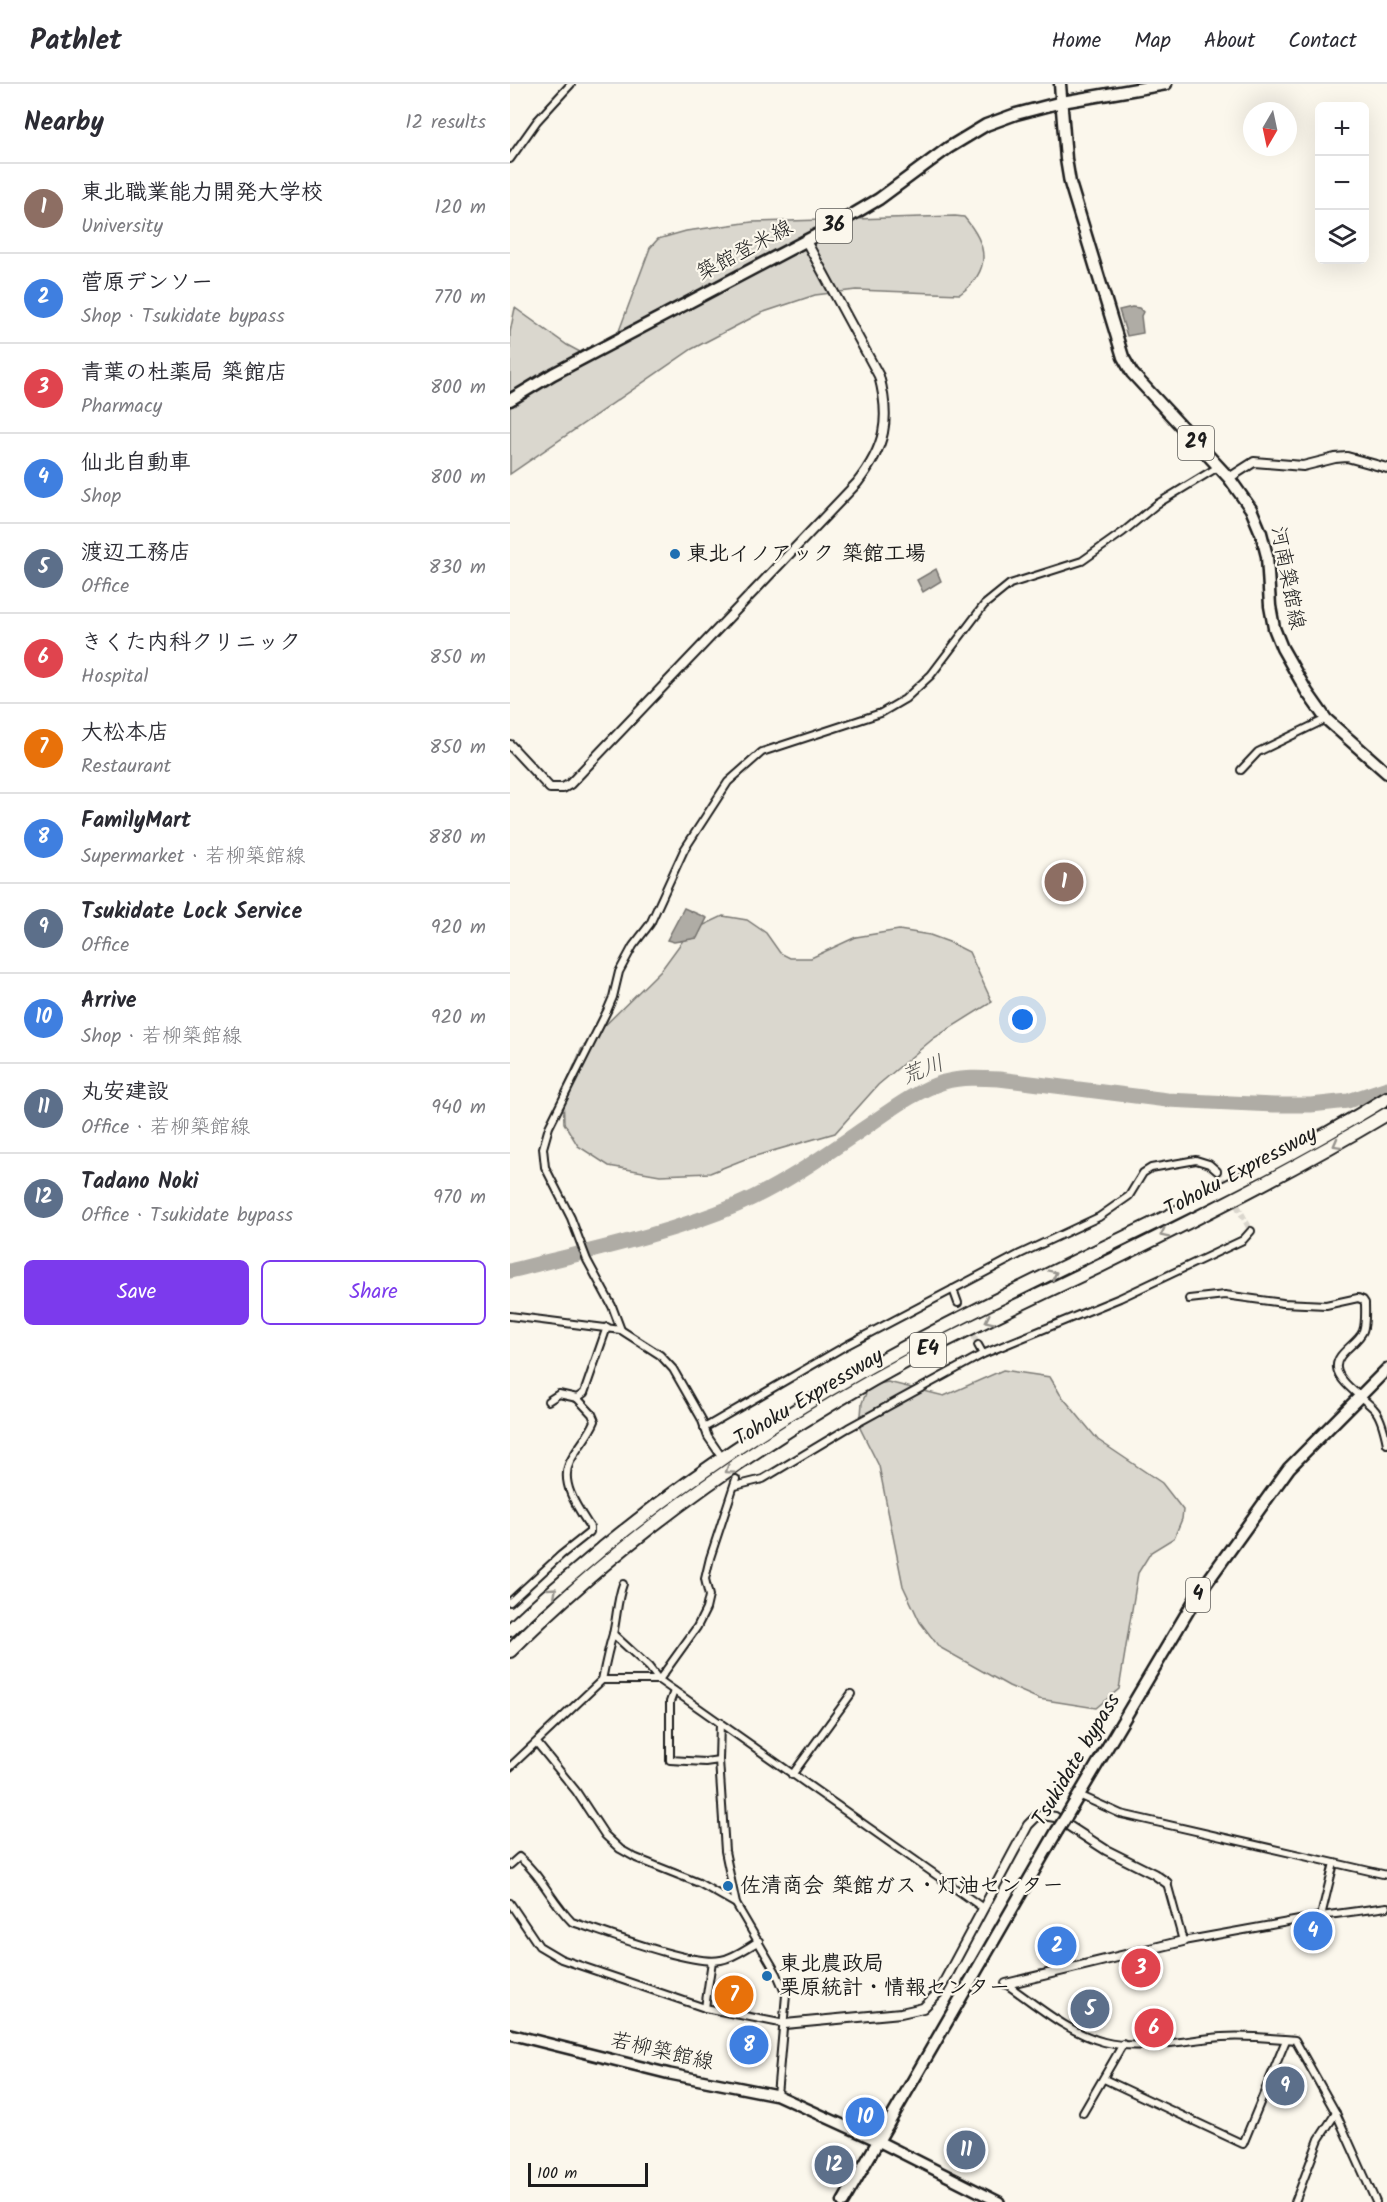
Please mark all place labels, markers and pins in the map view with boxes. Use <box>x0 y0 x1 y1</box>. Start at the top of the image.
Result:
place label: 東北イノアック 築館工場 <box>687 538 926 571</box>
marker: 東北イノアック 築館工場 <box>668 547 682 561</box>
pin: 1 <box>1044 860 1084 904</box>
place label: 佐清商会 築館ガス・灯油センター <box>740 1870 1064 1903</box>
marker: 佐清商会 築館ガス・灯油センター <box>721 1879 735 1893</box>
pin: 4 <box>1294 1908 1332 1954</box>
pin: 2 <box>1038 1924 1076 1968</box>
pin: 3 <box>1122 1946 1160 1990</box>
place label: 東北農政局 栗原統計・情報センター <box>779 1948 1010 2005</box>
marker: 東北農政局 栗原統計・情報センター <box>760 1969 774 1983</box>
pin: 7 <box>714 1972 754 2018</box>
pin: 5 <box>1070 1986 1110 2032</box>
pin: 6 <box>1134 2006 1174 2050</box>
pin: 8 <box>730 2022 768 2068</box>
pin: 9 <box>1266 2064 1304 2108</box>
pin: 10 <box>846 2094 884 2140</box>
pin: 11 <box>946 2128 986 2172</box>
pin: 12 <box>814 2142 854 2188</box>

